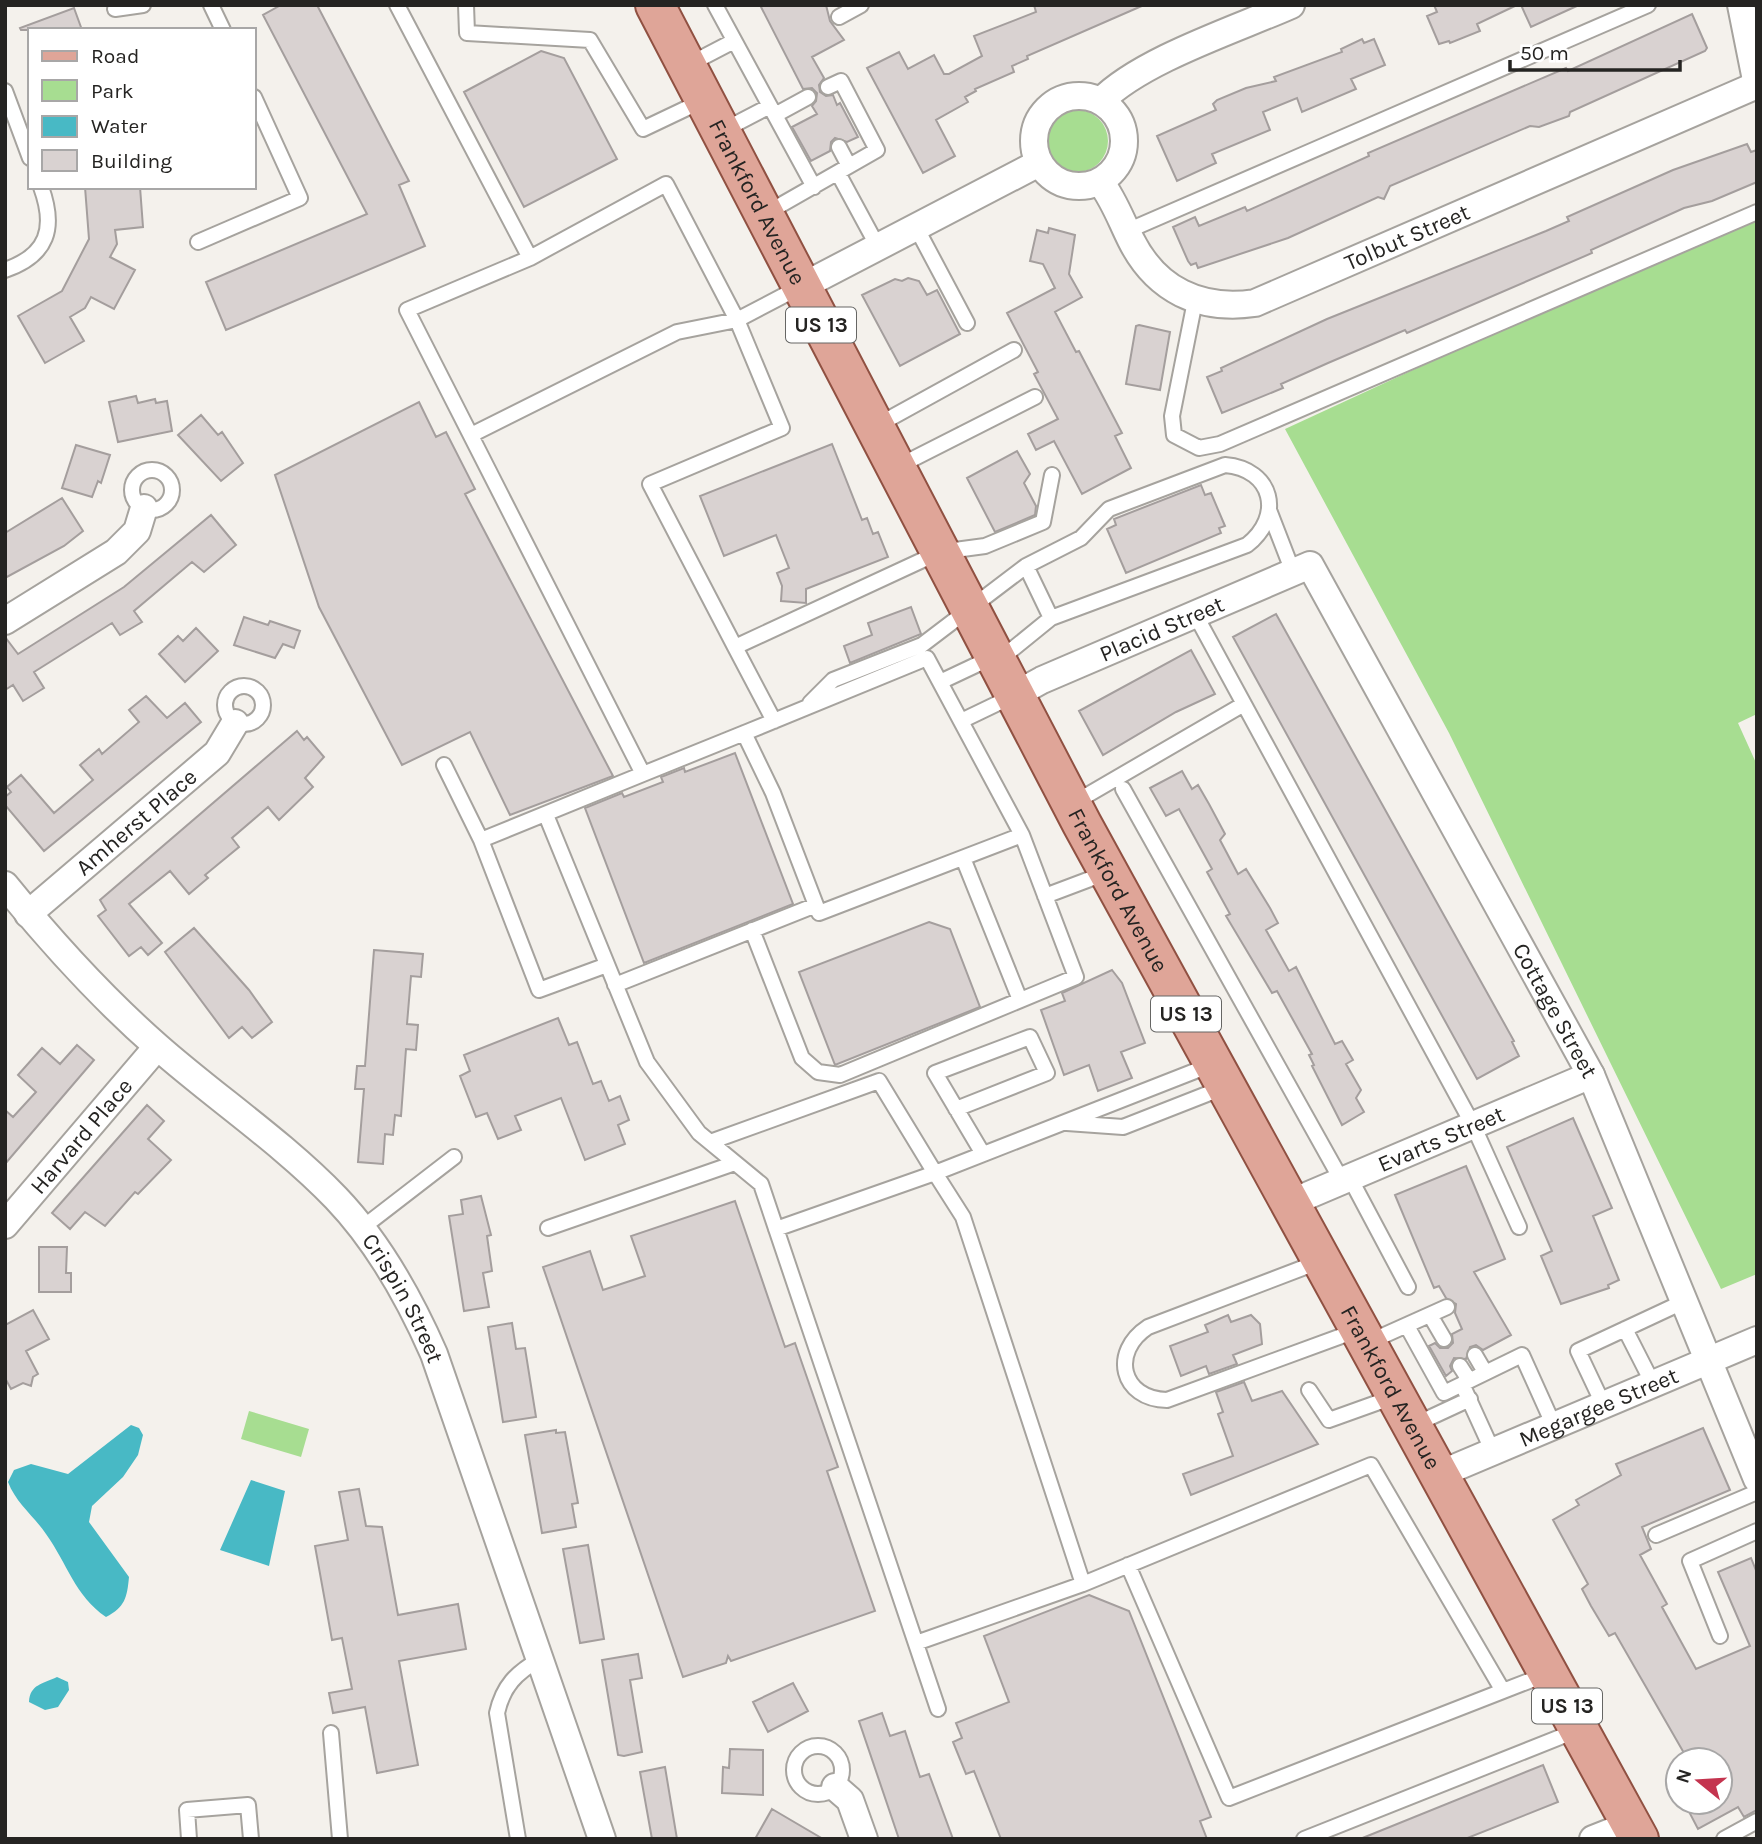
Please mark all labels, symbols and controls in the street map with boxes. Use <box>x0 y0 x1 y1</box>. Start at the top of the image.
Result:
legend <box>28 28 256 189</box>
scale bar <box>1510 28 1680 72</box>
text: 50 m <box>1520 41 1569 65</box>
text: Road <box>91 44 139 68</box>
text: Park <box>91 79 134 103</box>
text: Water <box>91 114 147 138</box>
street label: Frankford Avenue <box>703 114 812 289</box>
text: Building <box>91 149 172 173</box>
street label: Tolbut Street <box>1340 198 1474 276</box>
road number: US 13 <box>786 308 856 342</box>
street label: Placid Street <box>1095 590 1228 667</box>
street label: Amherst Place <box>70 763 202 881</box>
street label: Frankford Avenue <box>1063 803 1174 977</box>
street label: Cottage Street <box>1507 938 1604 1083</box>
road number: US 13 <box>1151 996 1221 1032</box>
street label: Harvard Place <box>24 1073 138 1199</box>
street label: Evarts Street <box>1374 1100 1509 1178</box>
street label: Crispin Street <box>357 1228 450 1367</box>
street label: Frankford Avenue <box>1335 1300 1447 1474</box>
street label: Megargee Street <box>1515 1361 1682 1453</box>
road number: US 13 <box>1532 1688 1602 1724</box>
north arrow <box>1664 1746 1734 1816</box>
text: N <box>1671 1766 1696 1786</box>

